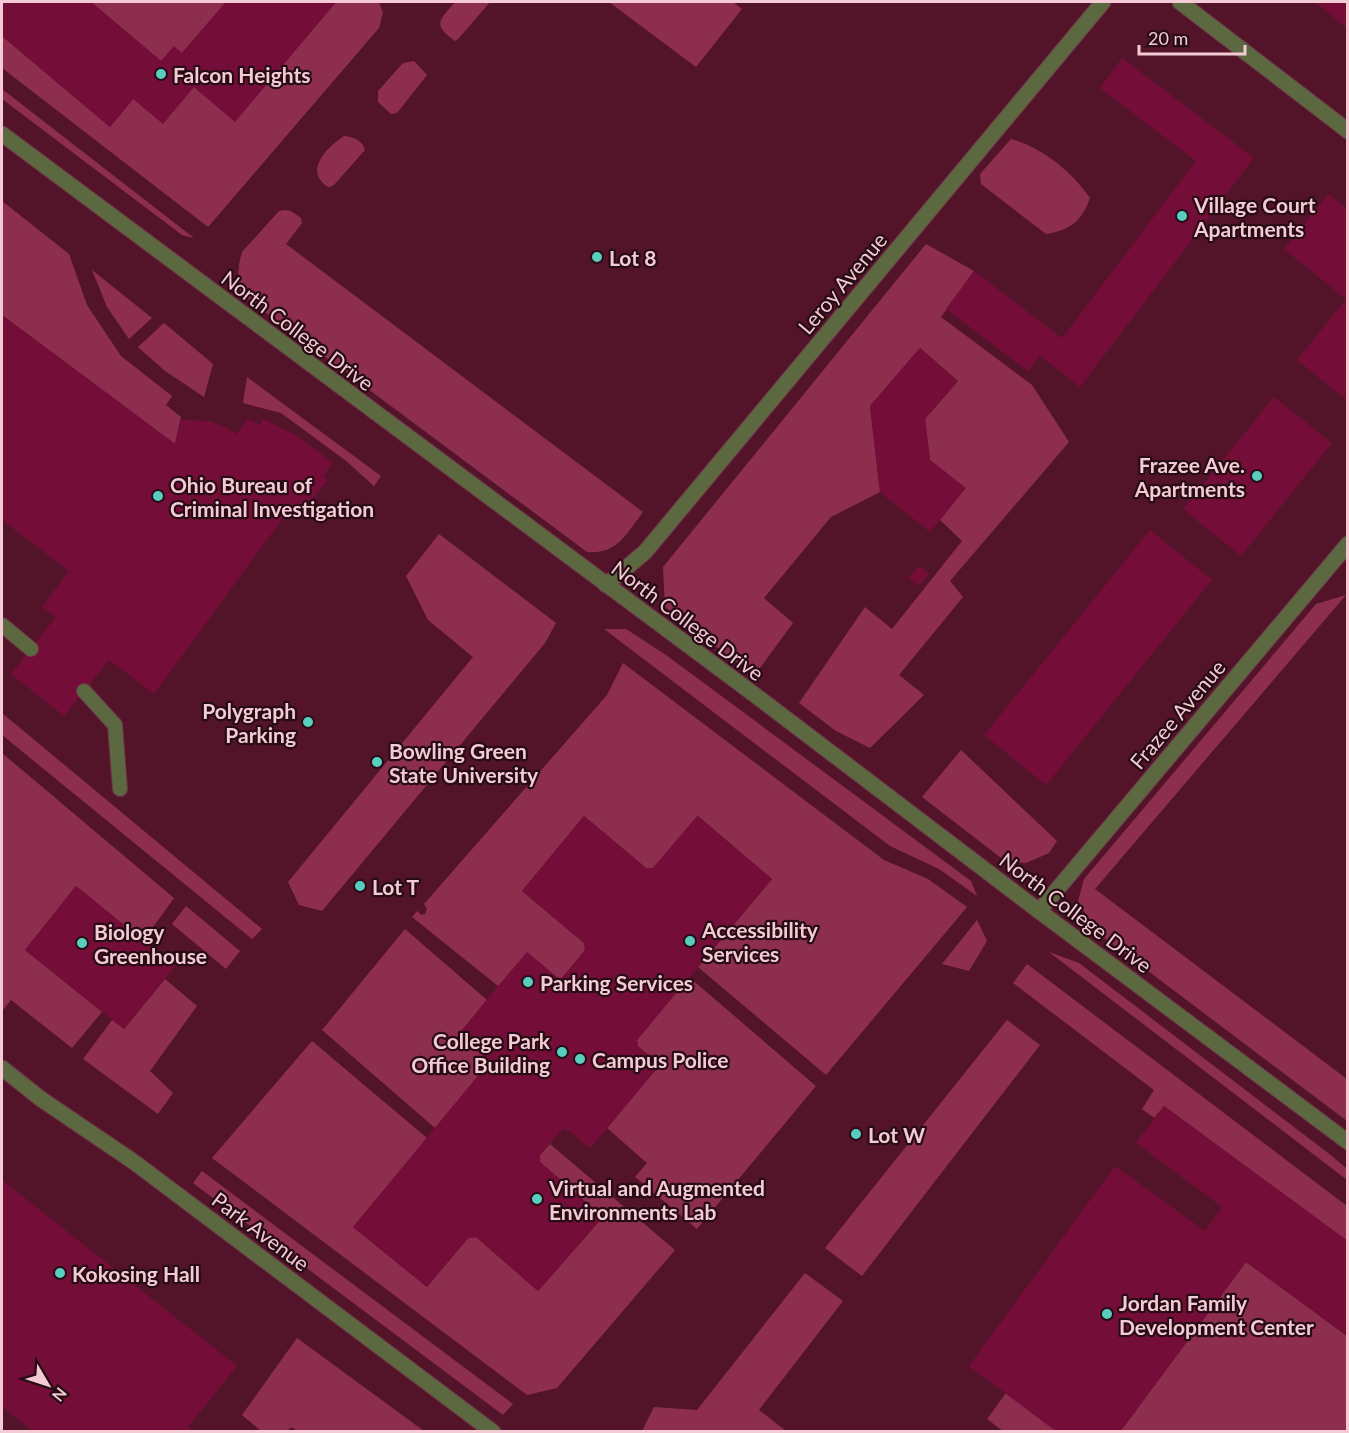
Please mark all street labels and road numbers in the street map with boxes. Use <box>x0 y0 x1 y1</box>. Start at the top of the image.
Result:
street label: Leroy Avenue <box>792 227 892 339</box>
street label: North College Drive <box>217 265 379 395</box>
street label: North College Drive <box>607 555 769 685</box>
street label: Frazee Avenue <box>1124 654 1230 774</box>
street label: North College Drive <box>995 847 1157 977</box>
street label: Park Avenue <box>207 1186 315 1276</box>

